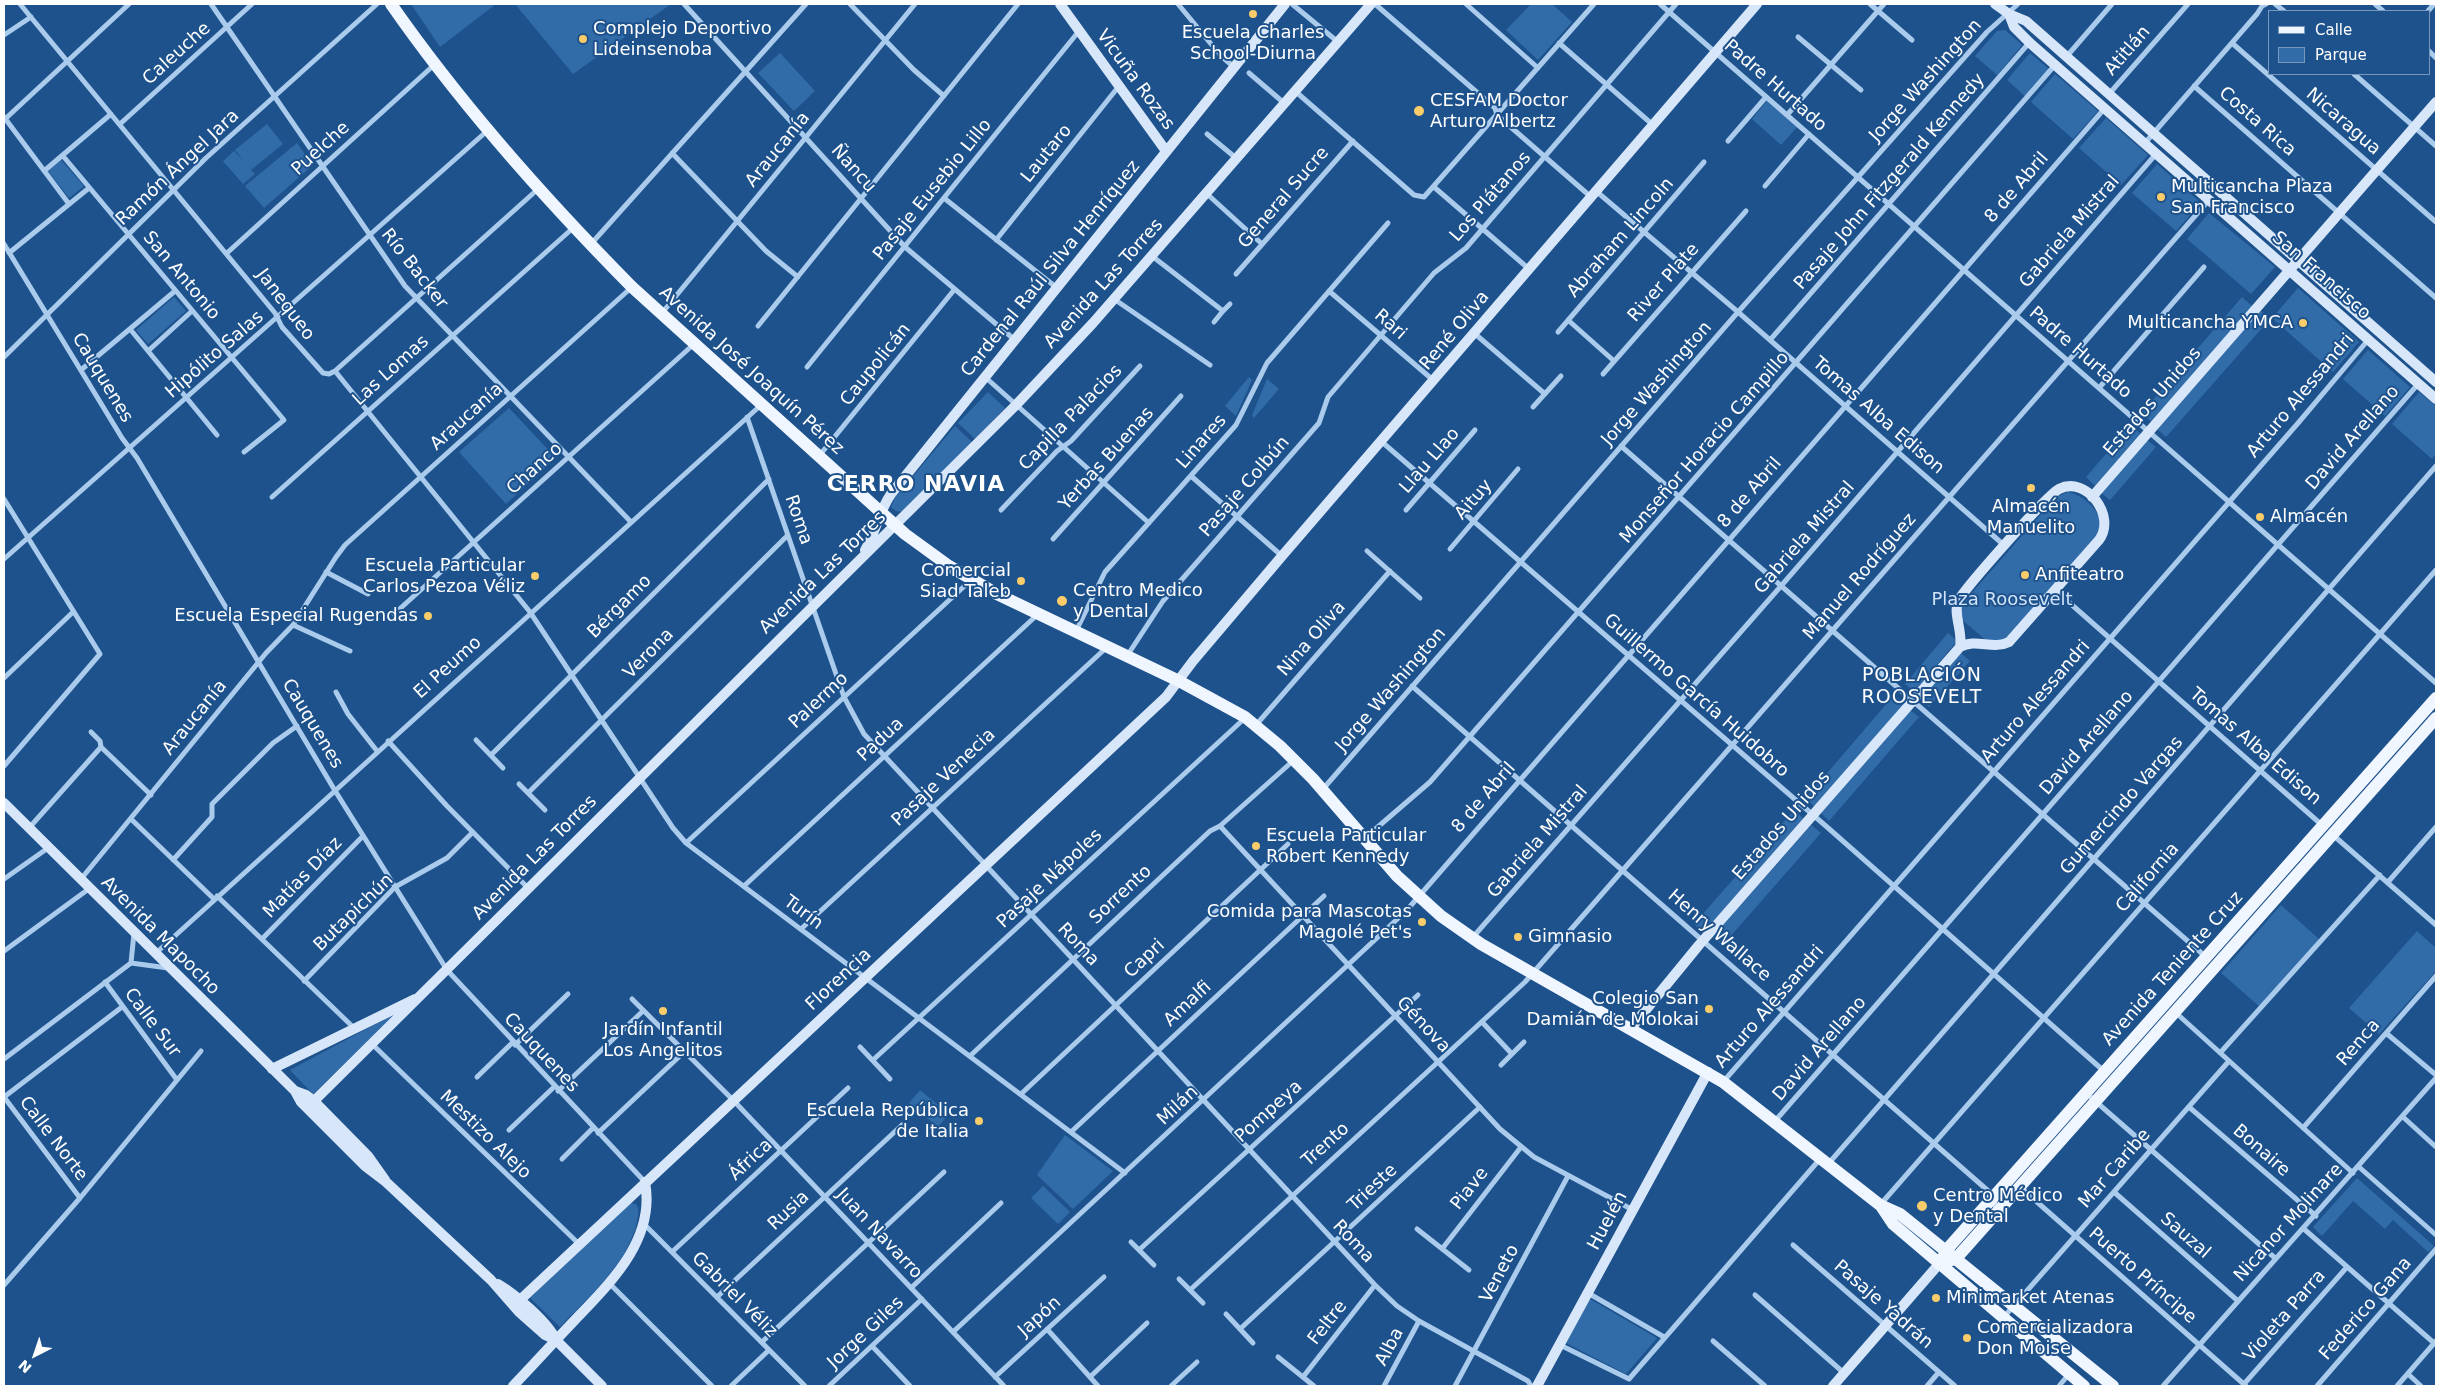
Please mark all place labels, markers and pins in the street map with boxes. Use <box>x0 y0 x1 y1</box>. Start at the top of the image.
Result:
marker: Escuela Charles School-Diurna <box>1247 8 1259 20</box>
place label: Complejo Deportivo Lideinsenoba <box>593 18 772 60</box>
place label: Escuela Charles School-Diurna <box>1182 22 1324 64</box>
marker: Complejo Deportivo Lideinsenoba <box>577 33 589 45</box>
place label: CESFAM Doctor Arturo Albertz <box>1430 90 1568 132</box>
marker: CESFAM Doctor Arturo Albertz <box>1412 104 1426 118</box>
place label: Multicancha Plaza San Francisco <box>2171 176 2333 218</box>
marker: Multicancha Plaza San Francisco <box>2155 191 2167 203</box>
place label: Multicancha YMCA <box>2127 312 2293 334</box>
marker: Multicancha YMCA <box>2297 317 2309 329</box>
marker: Almacén Manuelito <box>2025 482 2037 494</box>
place label: Almacén Manuelito <box>1987 496 2075 538</box>
place label: Almacén <box>2270 506 2348 528</box>
marker: Almacén <box>2254 511 2266 523</box>
place label: Escuela Particular Carlos Pezoa Véliz <box>363 555 525 598</box>
place label: Comercial Siad Taleb <box>920 560 1011 602</box>
place label: Anfiteatro <box>2035 564 2124 586</box>
marker: Anfiteatro <box>2019 569 2031 581</box>
marker: Escuela Particular Carlos Pezoa Véliz <box>529 570 541 582</box>
marker: Comercial Siad Taleb <box>1015 575 1027 587</box>
place label: Centro Medico y Dental <box>1073 580 1203 622</box>
marker: Centro Medico y Dental <box>1055 594 1069 608</box>
place label: Escuela Especial Rugendas <box>174 605 418 627</box>
marker: Escuela Especial Rugendas <box>422 610 434 622</box>
place label: Escuela Particular Robert Kennedy <box>1266 825 1426 868</box>
marker: Escuela Particular Robert Kennedy <box>1250 840 1262 852</box>
place label: Comida para Mascotas Magolé Pet's <box>1207 901 1412 944</box>
marker: Comida para Mascotas Magolé Pet's <box>1416 916 1428 928</box>
place label: Gimnasio <box>1528 926 1612 948</box>
marker: Gimnasio <box>1512 931 1524 943</box>
place label: Colegio San Damián de Molokai <box>1526 988 1699 1030</box>
marker: Colegio San Damián de Molokai <box>1703 1003 1715 1015</box>
marker: Jardín Infantil Los Angelitos <box>657 1005 669 1017</box>
place label: Jardín Infantil Los Angelitos <box>603 1019 723 1062</box>
place label: Escuela República de Italia <box>806 1100 969 1142</box>
marker: Escuela República de Italia <box>973 1115 985 1127</box>
place label: Centro Médico y Dental <box>1933 1185 2063 1228</box>
marker: Centro Médico y Dental <box>1915 1199 1929 1213</box>
place label: Minimarket Atenas <box>1946 1287 2114 1309</box>
marker: Minimarket Atenas <box>1930 1292 1942 1304</box>
place label: Comercializadora Don Moise <box>1977 1317 2133 1360</box>
marker: Comercializadora Don Moise <box>1961 1332 1973 1344</box>

